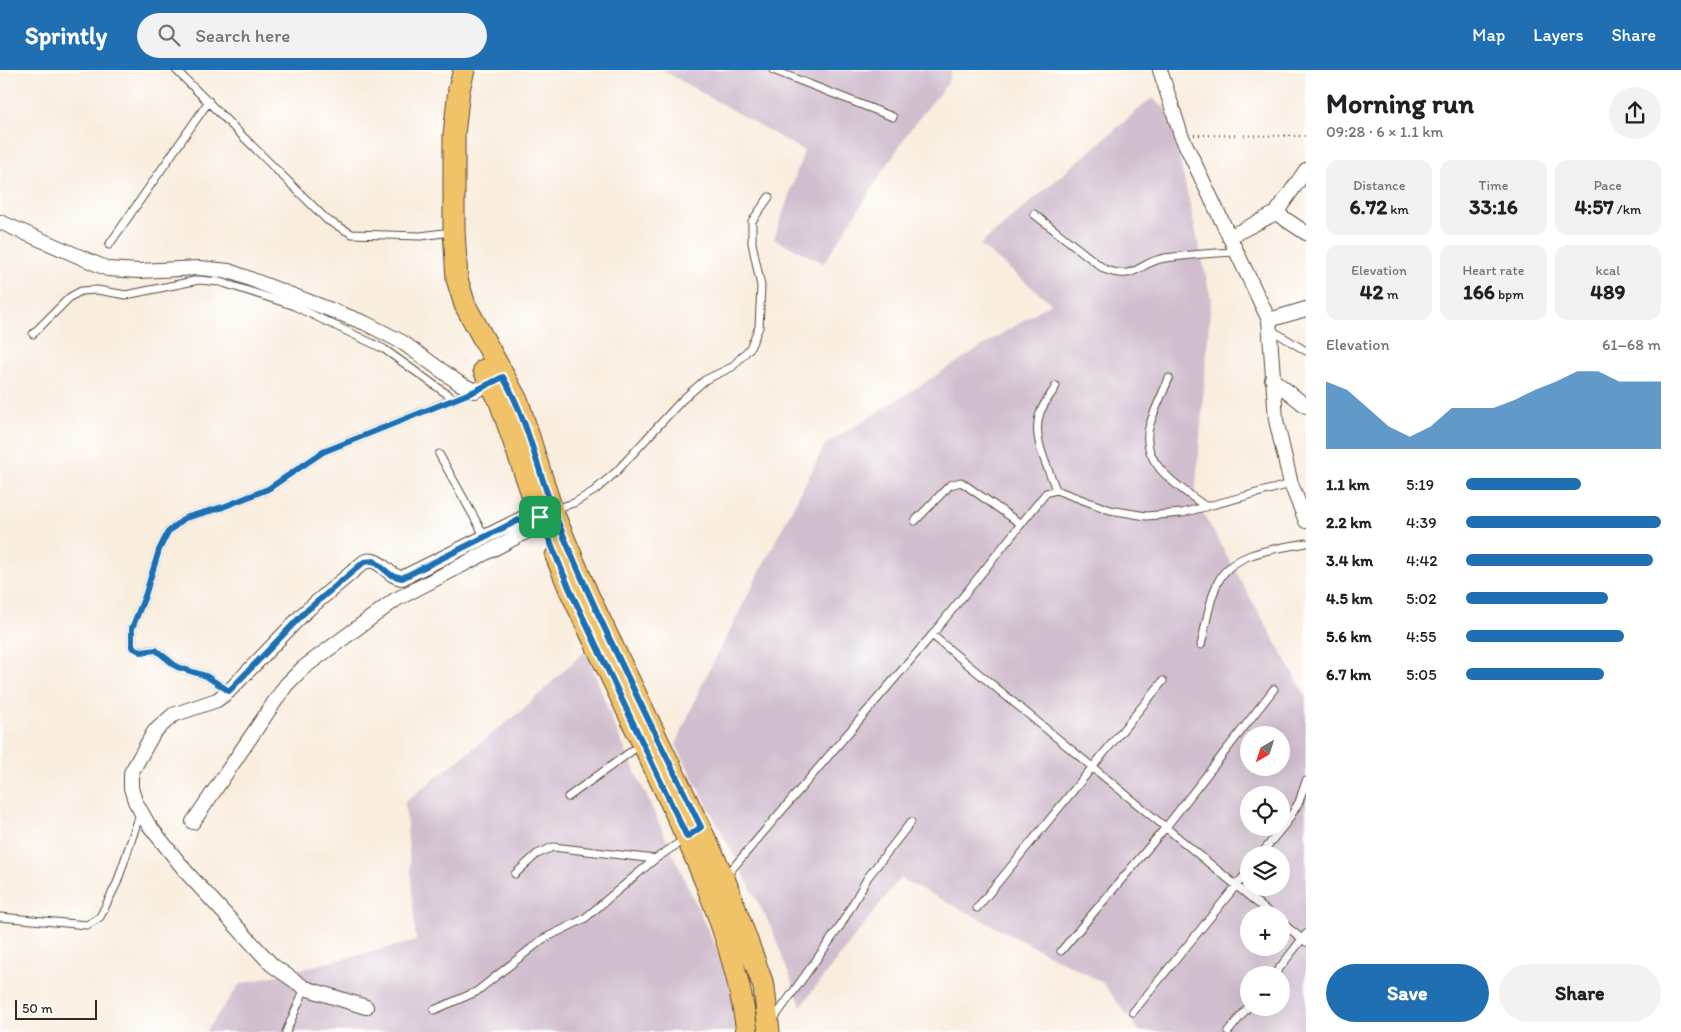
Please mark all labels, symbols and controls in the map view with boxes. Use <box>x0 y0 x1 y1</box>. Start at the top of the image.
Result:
search box <box>137 13 487 58</box>
text: Sprintly <box>25 21 107 50</box>
icon: search <box>155 21 183 49</box>
text: Search here <box>195 24 290 47</box>
text: Map <box>1472 24 1505 46</box>
text: Layers <box>1533 24 1583 46</box>
text: Share <box>1611 24 1656 46</box>
text: Morning run <box>1326 86 1474 120</box>
button: share <box>1609 87 1661 139</box>
text: 09:28 · 6 × 1.1 km <box>1326 122 1443 141</box>
text: Distance <box>1353 177 1405 194</box>
text: Time <box>1479 177 1508 194</box>
text: Pace <box>1594 177 1622 194</box>
text: 6.72 <box>1349 194 1387 219</box>
text: 33:16 <box>1469 194 1518 219</box>
text: 4:57 <box>1574 194 1614 219</box>
text: km <box>1387 201 1409 218</box>
text: /km <box>1614 201 1641 218</box>
text: Elevation <box>1351 262 1407 279</box>
text: Heart rate <box>1463 262 1524 279</box>
text: kcal <box>1595 262 1620 279</box>
text: 42 <box>1360 279 1384 304</box>
text: 166 <box>1463 279 1495 304</box>
text: 489 <box>1590 279 1625 304</box>
text: m <box>1384 286 1398 303</box>
text: bpm <box>1495 286 1524 303</box>
text: Elevation <box>1326 335 1390 354</box>
text: 61–68 m <box>1602 335 1661 354</box>
text: 1.1 km <box>1326 475 1370 494</box>
text: 5:19 <box>1406 475 1434 494</box>
pin <box>519 496 561 538</box>
icon: arrive <box>526 503 554 531</box>
text: 2.2 km <box>1326 513 1372 532</box>
text: 4:39 <box>1406 513 1437 532</box>
text: 3.4 km <box>1326 551 1373 570</box>
text: 4:42 <box>1406 551 1438 570</box>
text: 4.5 km <box>1326 589 1373 608</box>
text: 5:02 <box>1406 589 1437 608</box>
text: 5.6 km <box>1326 627 1372 646</box>
text: 4:55 <box>1406 627 1436 646</box>
text: 6.7 km <box>1326 665 1371 684</box>
text: 5:05 <box>1406 665 1437 684</box>
north arrow <box>1240 726 1290 776</box>
map controls <box>1240 726 1290 1016</box>
button: locate <box>1240 786 1290 836</box>
button: layers <box>1240 846 1290 896</box>
button: + <box>1240 906 1290 956</box>
button: Save <box>1326 964 1489 1022</box>
button: Share <box>1499 964 1661 1022</box>
button: − <box>1240 966 1290 1016</box>
scale bar <box>15 997 98 1020</box>
text: 50 m <box>22 1000 53 1017</box>

